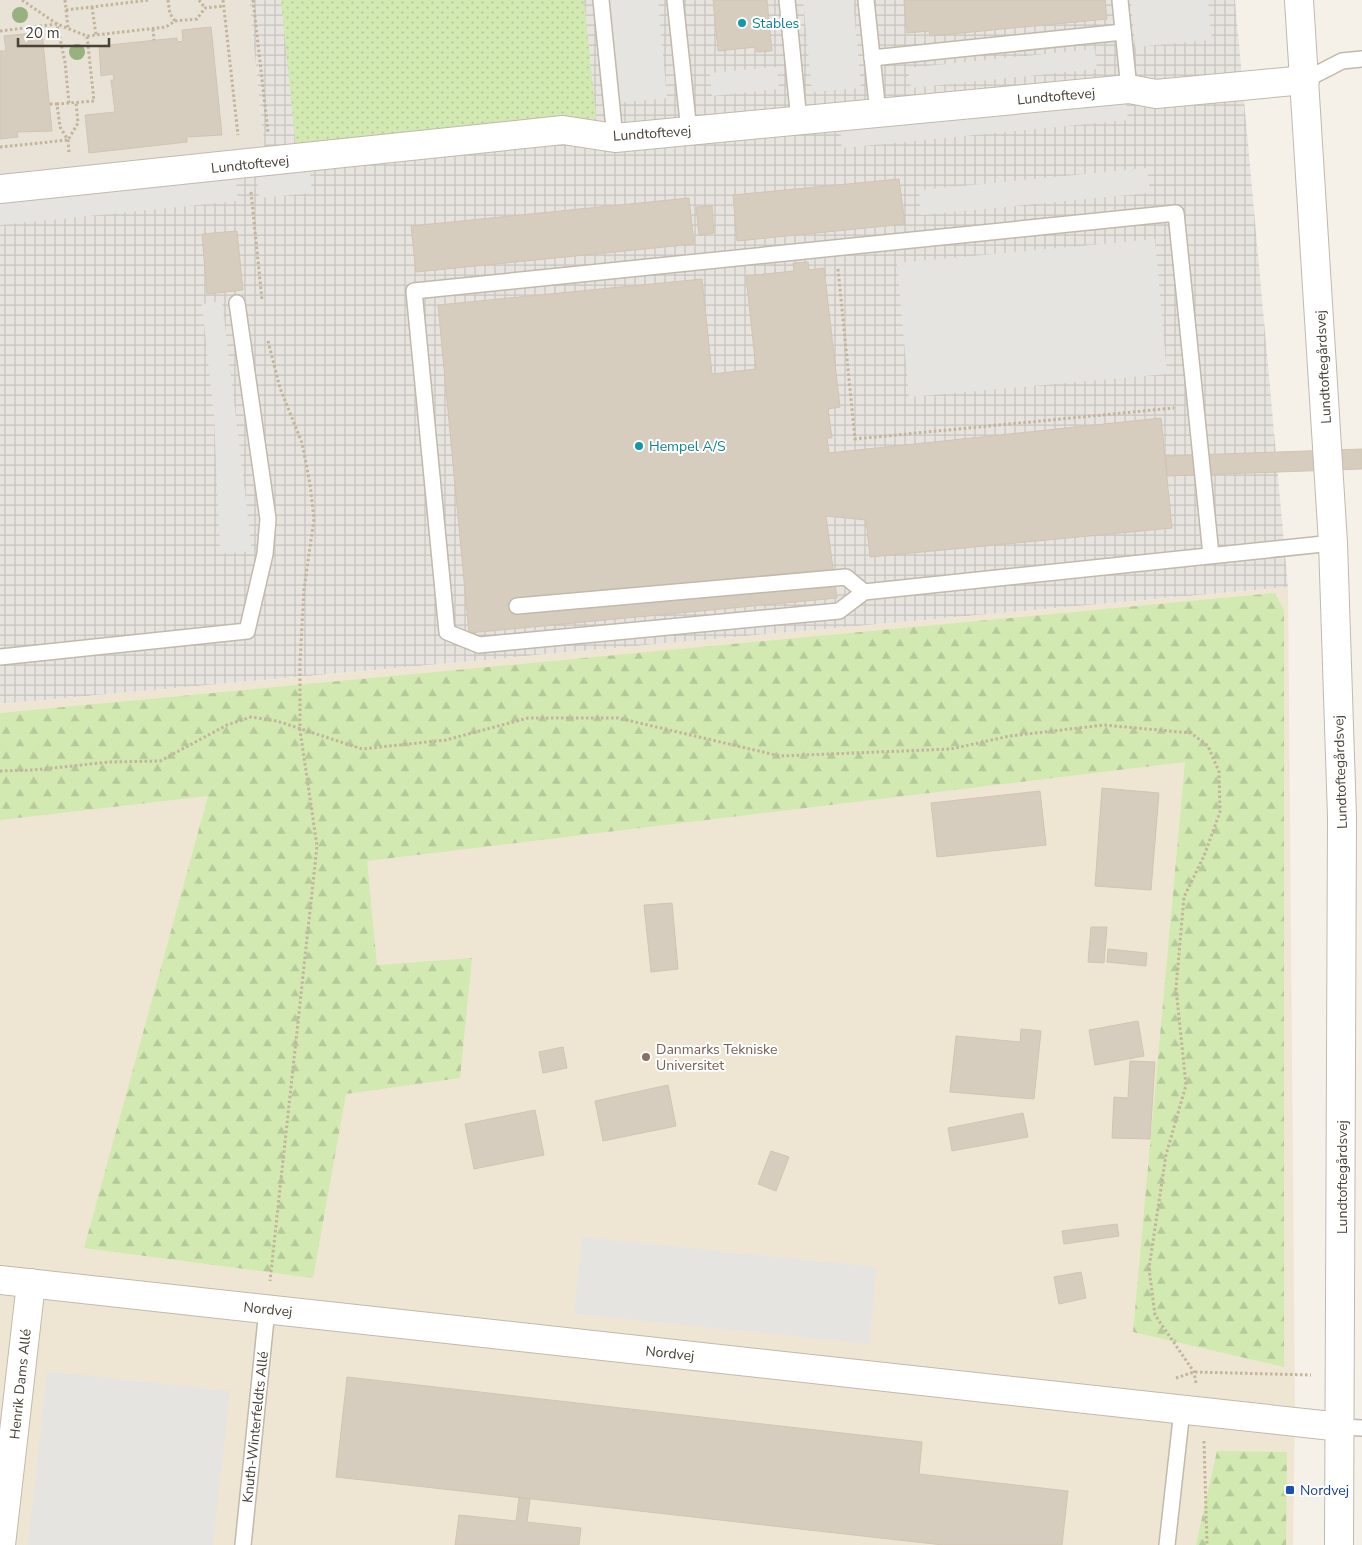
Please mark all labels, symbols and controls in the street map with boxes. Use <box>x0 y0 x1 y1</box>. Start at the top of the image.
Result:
place label: Stables <box>752 14 800 33</box>
scale bar <box>18 15 109 47</box>
marker: Stables <box>736 17 748 29</box>
text: 20 m <box>25 23 60 43</box>
street label: Lundtoftevej <box>1016 84 1096 109</box>
street label: Lundtoftevej <box>612 121 692 146</box>
street label: Lundtoftevej <box>210 151 290 178</box>
street label: Lundtoftegårdsvej <box>1311 310 1336 424</box>
place label: Hempel A/S <box>649 437 726 456</box>
marker: Hempel A/S <box>633 440 645 452</box>
street label: Lundtoftegårdsvej <box>1329 715 1352 829</box>
place label: Danmarks Tekniske Universitet <box>656 1040 777 1075</box>
marker: Danmarks Tekniske Universitet <box>640 1051 652 1063</box>
street label: Lundtoftegårdsvej <box>1333 1120 1352 1234</box>
street label: Nordvej <box>243 1297 293 1322</box>
street label: Henrik Dams Allé <box>5 1328 36 1440</box>
street label: Nordvej <box>645 1341 695 1366</box>
street label: Knuth-Winterfeldts Allé <box>238 1350 273 1504</box>
place label: Nordvej <box>1300 1481 1349 1500</box>
marker: Nordvej <box>1284 1484 1296 1496</box>

